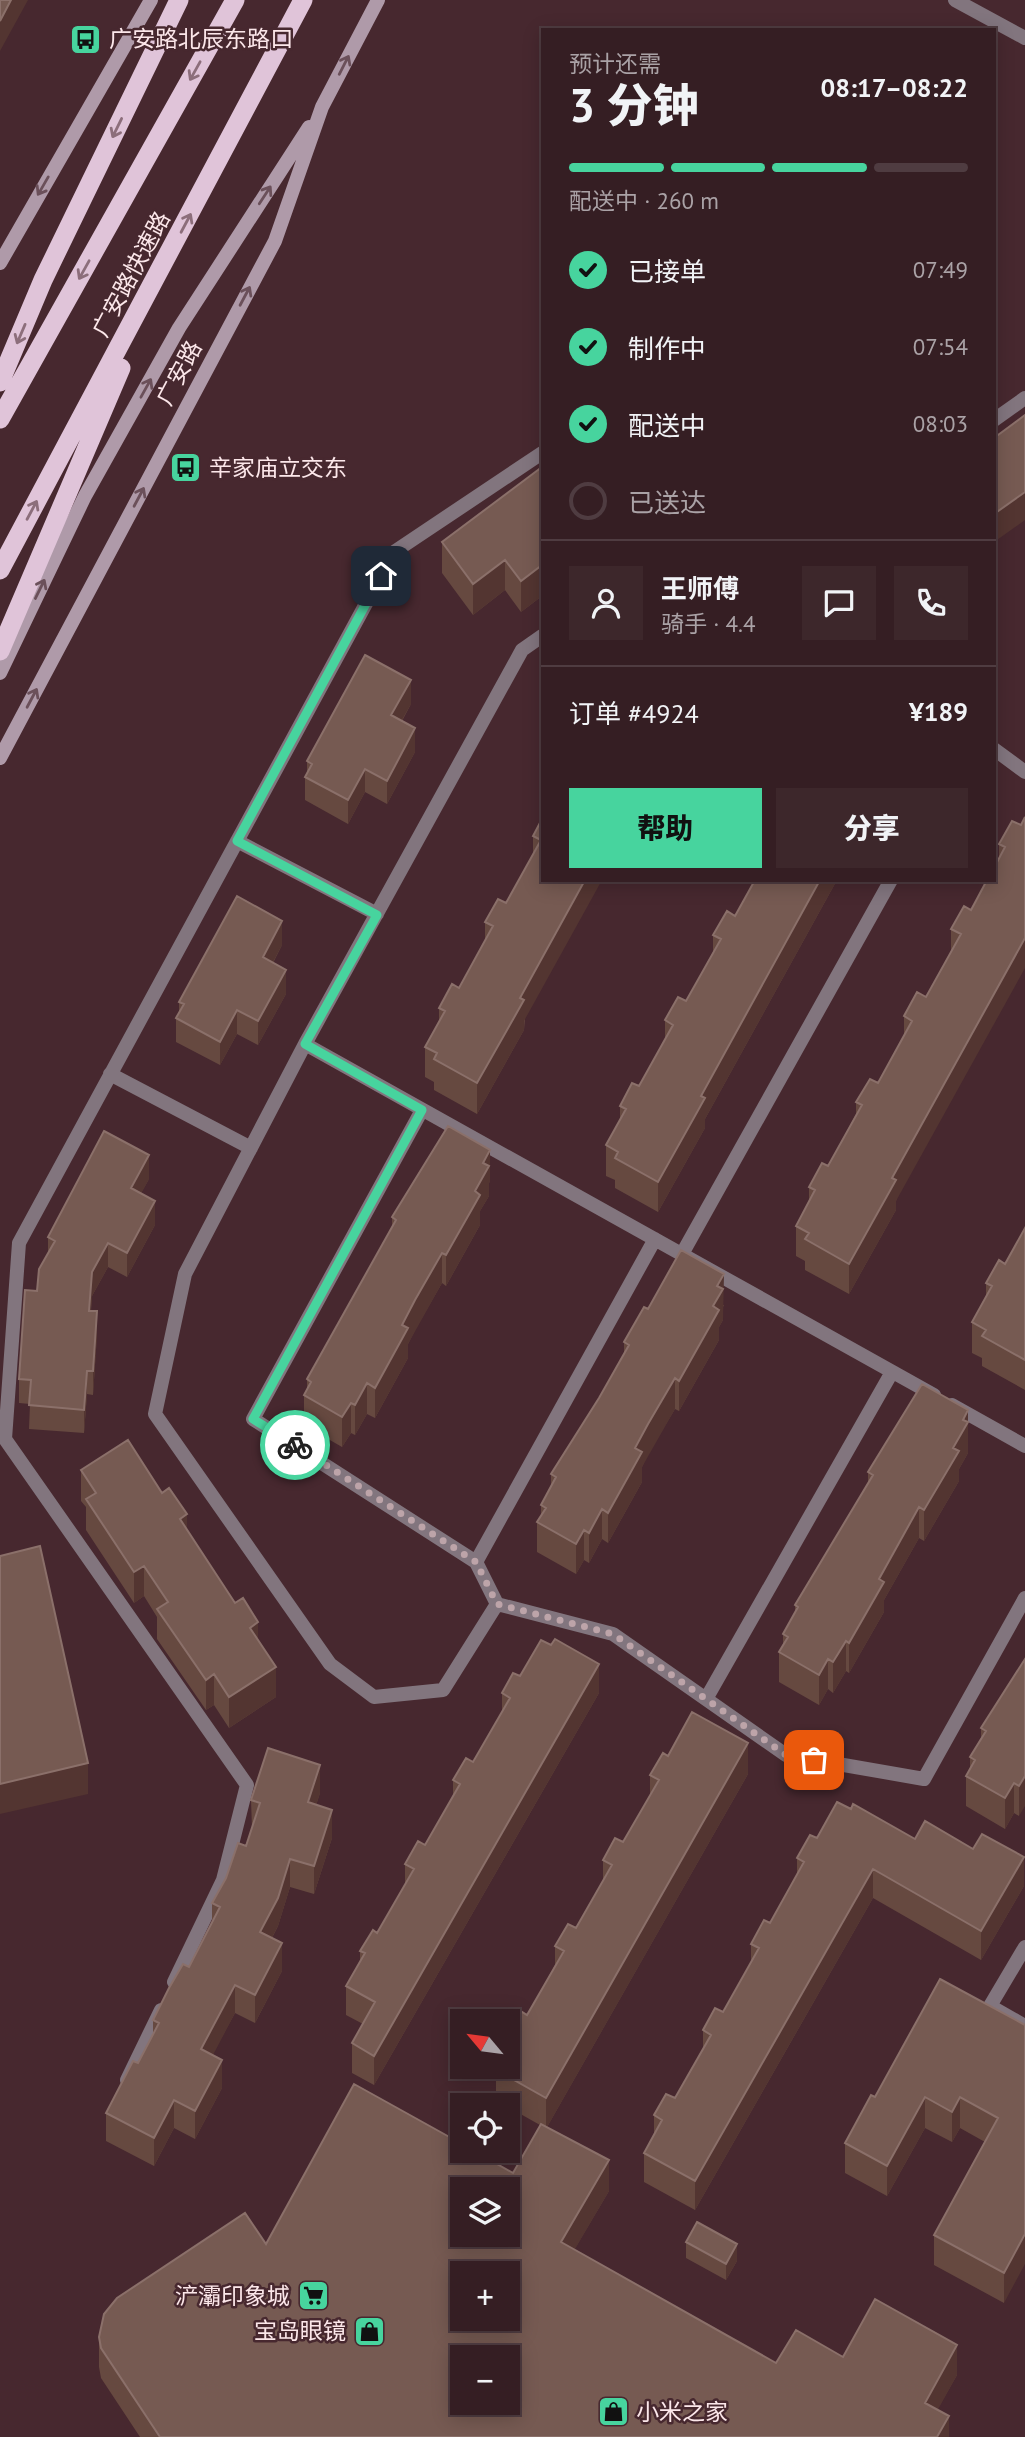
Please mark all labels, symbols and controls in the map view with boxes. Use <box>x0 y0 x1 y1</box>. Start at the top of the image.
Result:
bus stop icon: 广安路北辰东路口 <box>69 22 103 56</box>
place label: 广安路北辰东路口 <box>109 24 293 53</box>
text: 预计还需 <box>569 49 661 78</box>
one-way arrow <box>338 55 352 76</box>
one-way arrow <box>188 61 202 81</box>
text: 08:17–08:22 <box>821 71 968 104</box>
text: 3 分钟 <box>569 75 699 135</box>
one-way arrow <box>110 117 123 138</box>
one-way arrow <box>36 175 49 196</box>
one-way arrow <box>259 185 273 205</box>
text: 配送中 · 260 m <box>569 186 719 215</box>
street label: 广安路快速路 <box>85 206 176 341</box>
one-way arrow <box>180 213 193 234</box>
icon: check <box>569 251 607 289</box>
text: 已接单 <box>628 255 706 288</box>
text: 07:49 <box>913 255 968 284</box>
one-way arrow <box>77 259 91 279</box>
one-way arrow <box>239 286 252 307</box>
one-way arrow <box>13 322 26 344</box>
icon: check <box>569 328 607 366</box>
text: 制作中 <box>628 332 706 365</box>
text: 07:54 <box>913 332 968 361</box>
street label: 广安路 <box>150 335 208 410</box>
one-way arrow <box>140 378 153 399</box>
icon: check <box>569 405 607 443</box>
text: 配送中 <box>628 409 706 442</box>
text: 08:03 <box>913 409 968 438</box>
bus stop icon: 辛家庙立交东 <box>169 451 203 485</box>
place label: 辛家庙立交东 <box>209 453 347 482</box>
text: 已送达 <box>628 486 706 519</box>
one-way arrow <box>132 487 146 508</box>
one-way arrow <box>26 500 39 521</box>
pin <box>351 546 411 606</box>
icon: home <box>362 557 400 595</box>
button: person <box>569 566 643 640</box>
button: chat <box>802 566 876 640</box>
button: phone <box>894 566 968 640</box>
text: 王师傅 <box>661 572 739 605</box>
one-way arrow <box>35 579 48 600</box>
text: 骑手 · 4.4 <box>661 609 755 638</box>
one-way arrow <box>26 688 39 709</box>
text: ¥189 <box>909 695 968 728</box>
text: 订单 #4924 <box>569 697 699 730</box>
button: 帮助 <box>569 788 762 868</box>
button: 分享 <box>776 788 968 868</box>
courier <box>260 1410 330 1480</box>
icon: bike <box>276 1426 314 1464</box>
pin <box>784 1730 844 1790</box>
icon: bag <box>795 1741 833 1779</box>
north arrow <box>450 2009 520 2079</box>
map controls <box>450 2009 520 2415</box>
button: locate <box>450 2093 520 2163</box>
button: layers <box>450 2177 520 2247</box>
button: + <box>450 2261 520 2331</box>
supermarket icon: 浐灞印象城 <box>296 2279 330 2313</box>
place label: 浐灞印象城 <box>175 2281 290 2310</box>
shop icon: 宝岛眼镜 <box>352 2314 386 2348</box>
place label: 宝岛眼镜 <box>254 2316 346 2345</box>
button: − <box>450 2345 520 2415</box>
shop icon: 小米之家 <box>596 2395 630 2429</box>
place label: 小米之家 <box>636 2397 728 2426</box>

